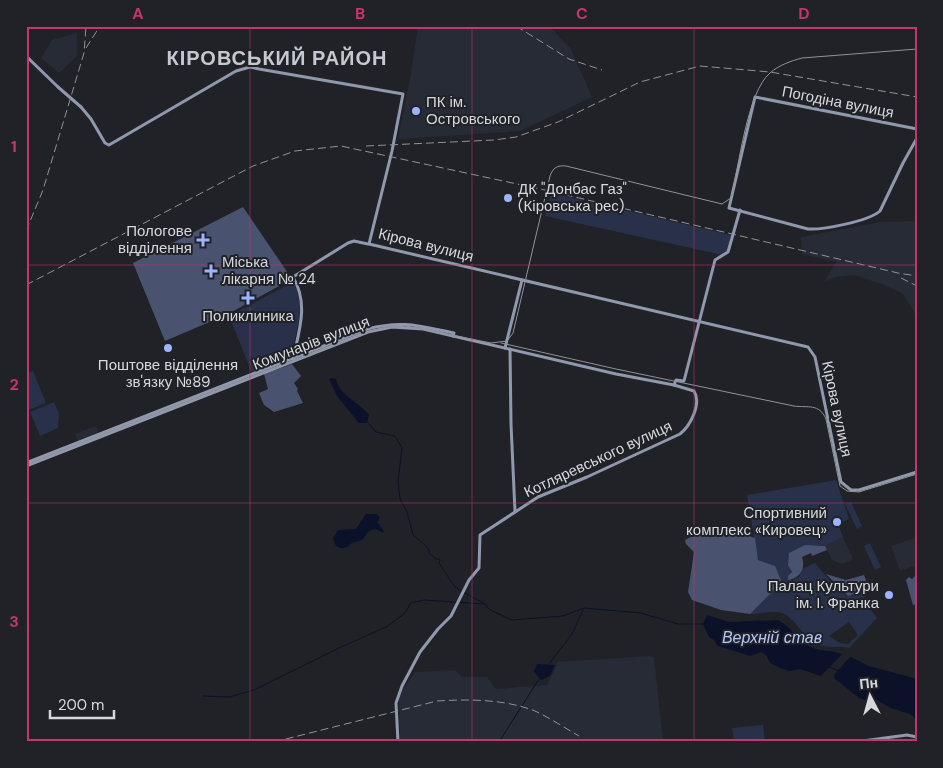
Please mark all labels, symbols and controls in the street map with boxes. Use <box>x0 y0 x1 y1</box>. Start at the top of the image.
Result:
text: A <box>132 3 144 24</box>
text: B <box>355 3 365 24</box>
text: C <box>576 3 588 24</box>
text: D <box>798 3 810 24</box>
district label: КІРОВСЬКИЙ РАЙОН <box>167 45 387 71</box>
street label: Погодіна вулиця <box>780 81 896 123</box>
place label: ПК ім. Островського <box>426 92 520 129</box>
marker: ПК ім. Островського <box>410 105 422 117</box>
text: 1 <box>11 136 17 157</box>
place label: ДК "Донбас Газ" (Кіровська рес) <box>518 179 627 216</box>
marker: ДК "Донбас Газ" (Кіровська рес) <box>502 192 514 204</box>
place label: Пологове відділення <box>118 221 192 258</box>
street label: Кірова вулиця <box>376 223 476 267</box>
marker: Пологове відділення <box>196 233 210 247</box>
place label: Міська лікарня № 24 <box>222 252 316 289</box>
marker: Міська лікарня № 24 <box>204 264 218 278</box>
marker: Поликлиника <box>241 291 255 305</box>
place label: Поликлиника <box>202 306 294 326</box>
street label: Комунарів вулиця <box>250 311 372 375</box>
marker: Поштове відділення зв'язку №89 <box>162 342 174 354</box>
place label: Поштове відділення зв'язку №89 <box>98 355 238 392</box>
street label: Кірова вулиця <box>817 359 857 459</box>
text: 2 <box>9 374 19 395</box>
street label: Котляревського вулиця <box>521 416 675 502</box>
place label: Cпортивний комплекс «Кировец» <box>686 503 827 540</box>
marker: Cпортивний комплекс «Кировец» <box>831 516 843 528</box>
place label: Палац Культури ім. І. Франка <box>768 576 880 613</box>
marker: Палац Культури ім. І. Франка <box>883 589 895 601</box>
text: 3 <box>9 611 19 632</box>
water label: Верхній став <box>722 627 822 648</box>
north arrow <box>846 670 896 720</box>
text: Пн <box>858 673 879 693</box>
scale bar <box>50 688 114 720</box>
text: 200 m <box>58 695 104 715</box>

